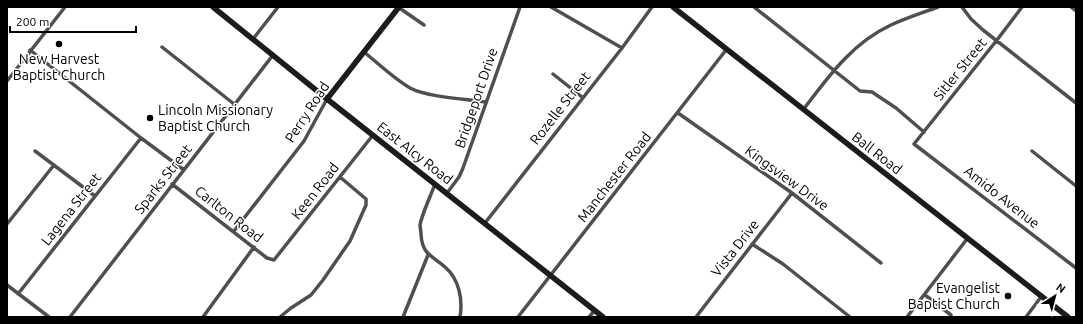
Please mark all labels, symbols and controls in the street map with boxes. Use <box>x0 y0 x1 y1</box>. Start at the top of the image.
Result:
scale bar <box>10 8 136 34</box>
text: 200 m <box>16 15 49 28</box>
street label: Sitler Street <box>930 34 990 103</box>
marker: New Harvest Baptist Church <box>54 39 64 49</box>
street label: Bridgeport Drive <box>451 46 501 150</box>
place label: New Harvest Baptist Church <box>13 51 105 83</box>
street label: Rozelle Street <box>527 68 594 148</box>
street label: Perry Road <box>282 79 332 145</box>
place label: Lincoln Missionary Baptist Church <box>158 102 273 134</box>
marker: Lincoln Missionary Baptist Church <box>145 113 155 123</box>
street label: East Alcy Road <box>374 119 456 187</box>
street label: Manchester Road <box>574 129 654 225</box>
street label: Ball Road <box>849 129 905 177</box>
street label: Sparks Street <box>131 141 195 217</box>
street label: Kingsview Drive <box>742 142 832 214</box>
street label: Keen Road <box>288 160 342 222</box>
street label: Amido Avenue <box>961 163 1043 231</box>
street label: Lagena Street <box>38 169 105 248</box>
street label: Carlton Road <box>192 182 266 246</box>
street label: Vista Drive <box>708 216 762 280</box>
north arrow <box>1035 276 1075 316</box>
place label: Evangelist Baptist Church <box>908 280 1000 312</box>
text: N <box>1054 281 1068 295</box>
marker: Evangelist Baptist Church <box>1003 291 1013 301</box>

